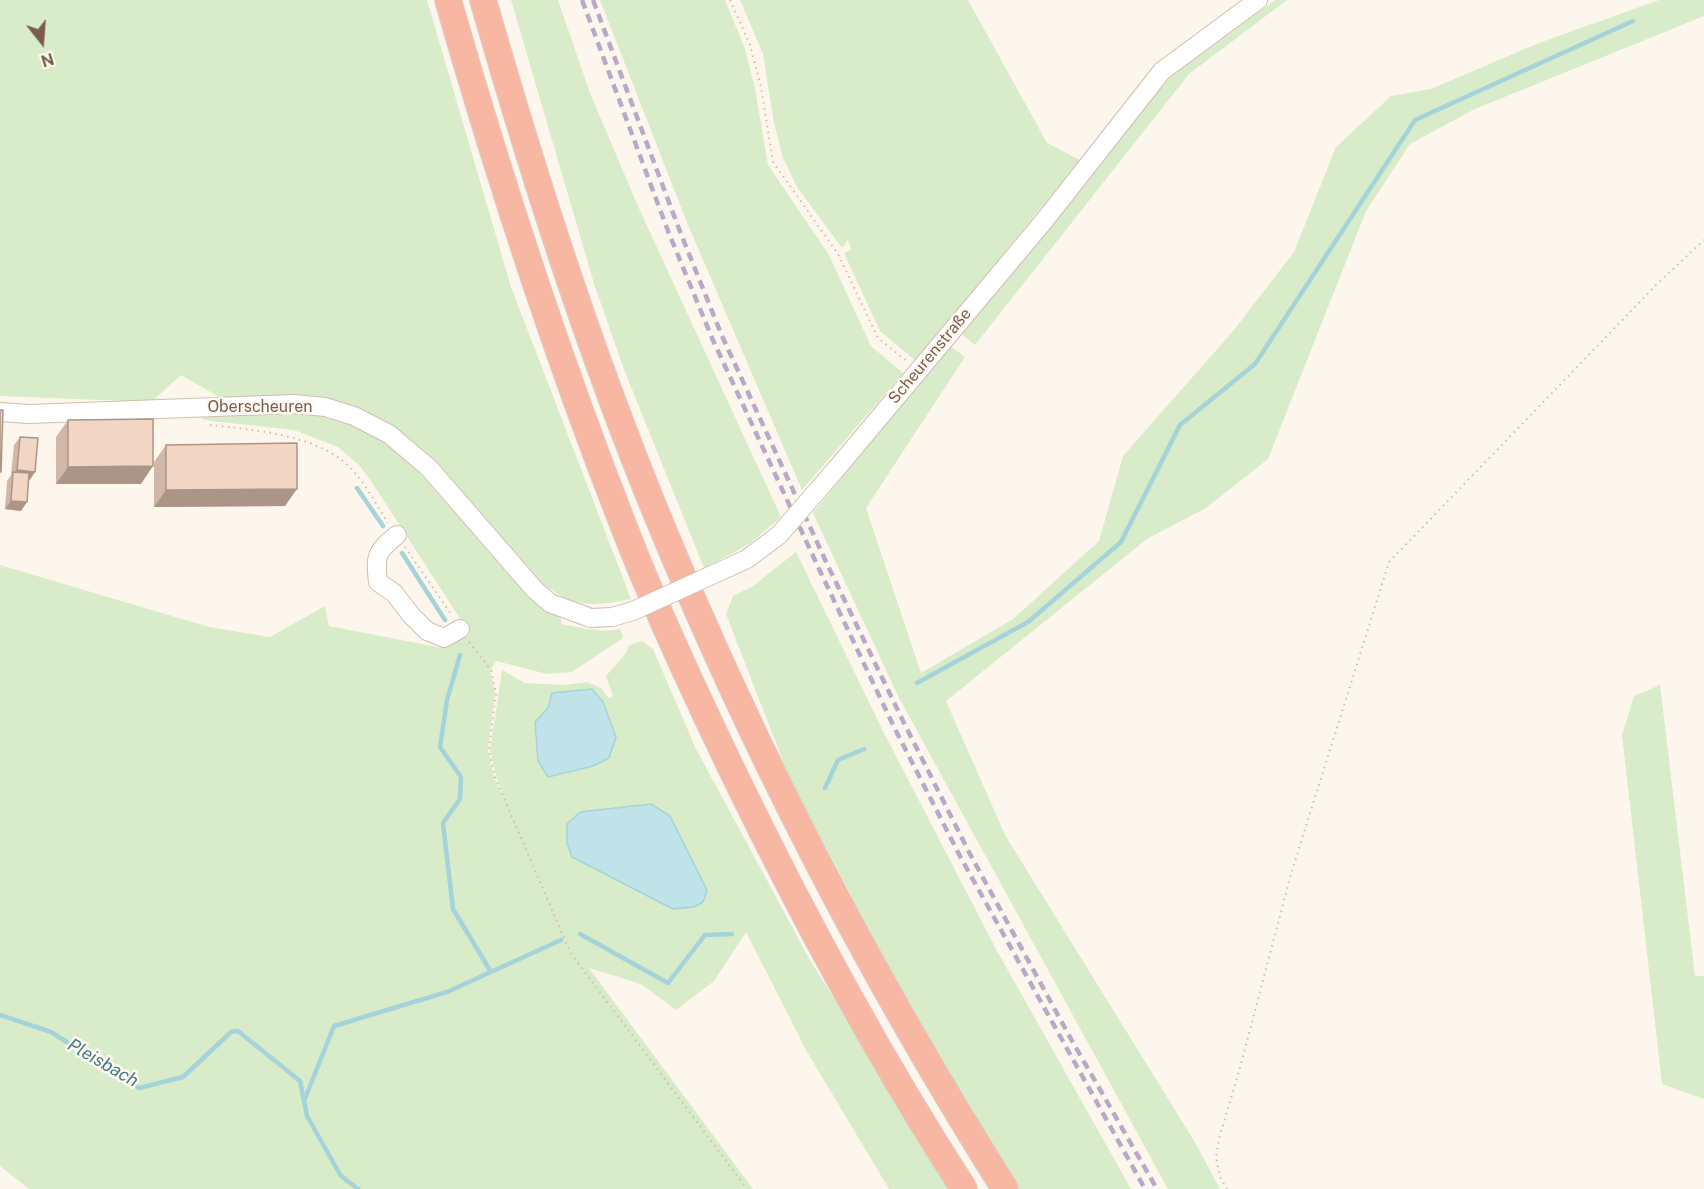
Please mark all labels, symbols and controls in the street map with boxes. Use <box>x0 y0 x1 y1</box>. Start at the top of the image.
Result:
north arrow <box>12 12 72 72</box>
text: N <box>39 49 56 71</box>
street label: Scheurenstraße <box>884 304 976 408</box>
street label: Oberscheuren <box>207 397 313 417</box>
water label: Pleisbach <box>64 1034 142 1092</box>

